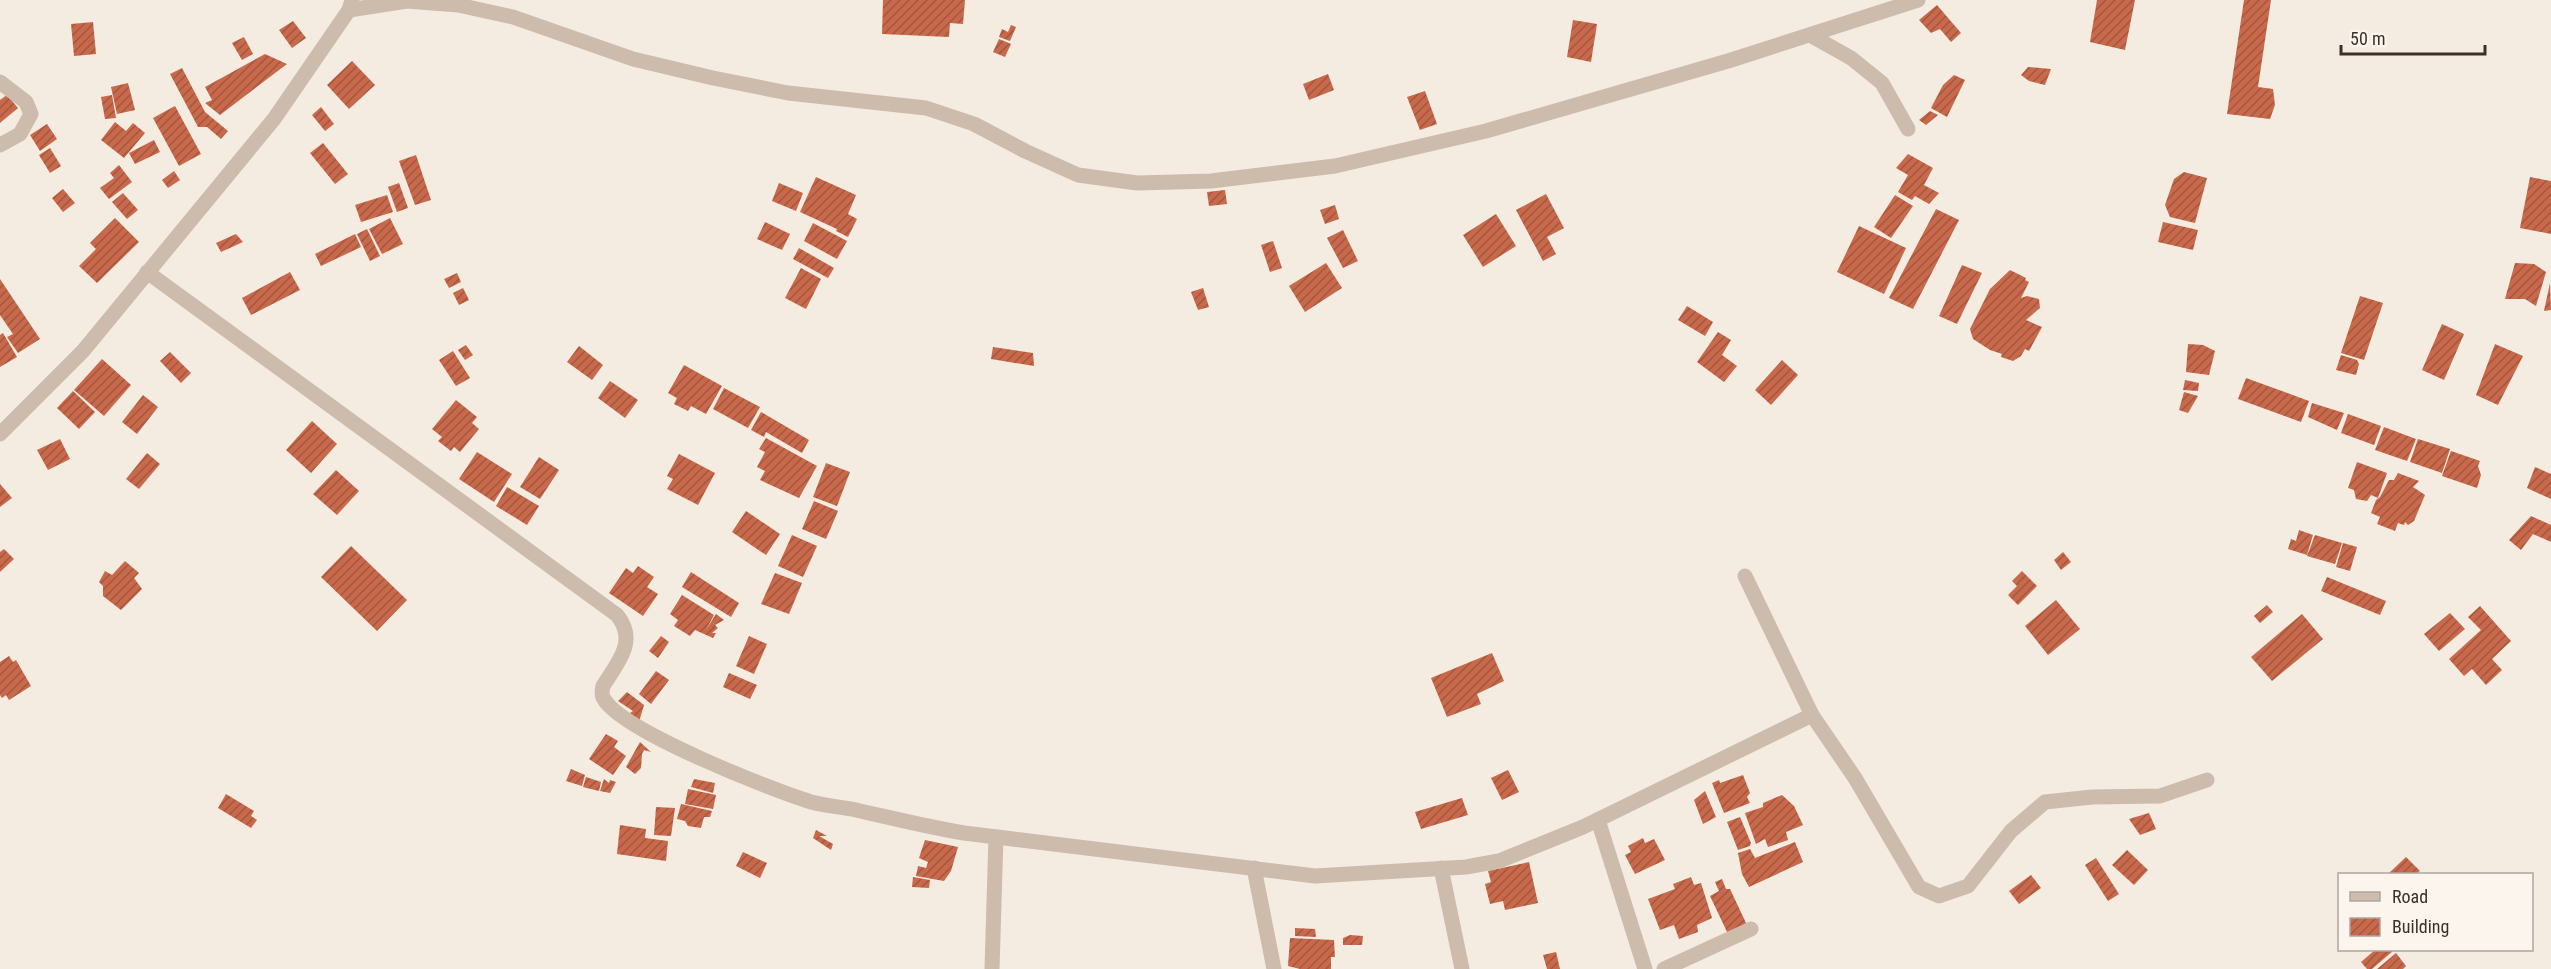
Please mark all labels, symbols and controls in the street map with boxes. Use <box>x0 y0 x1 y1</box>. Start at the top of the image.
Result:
scale bar <box>2341 18 2485 56</box>
text: 50 m <box>2350 28 2385 49</box>
legend <box>2338 873 2533 951</box>
text: Road <box>2392 886 2428 907</box>
text: Building <box>2392 916 2449 937</box>

